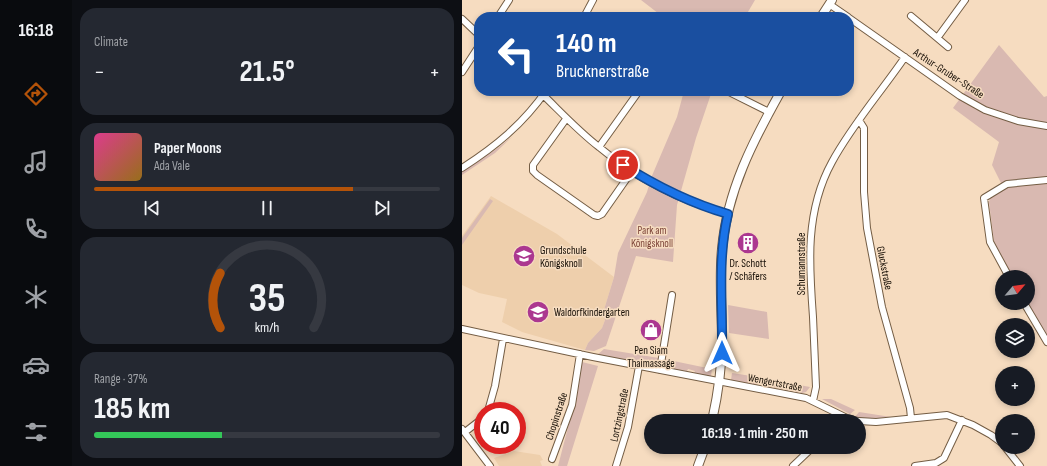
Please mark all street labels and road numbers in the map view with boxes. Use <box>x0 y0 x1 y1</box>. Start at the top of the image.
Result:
street label: Arthur-Gruber-Straße <box>910 45 987 101</box>
street label: Schumannstraße <box>795 233 808 295</box>
street label: Gluckstraße <box>874 245 895 291</box>
street label: Wengertstraße <box>747 371 803 394</box>
street label: Lortzingstraße <box>608 387 631 443</box>
street label: Chopinstraße <box>543 391 570 442</box>

